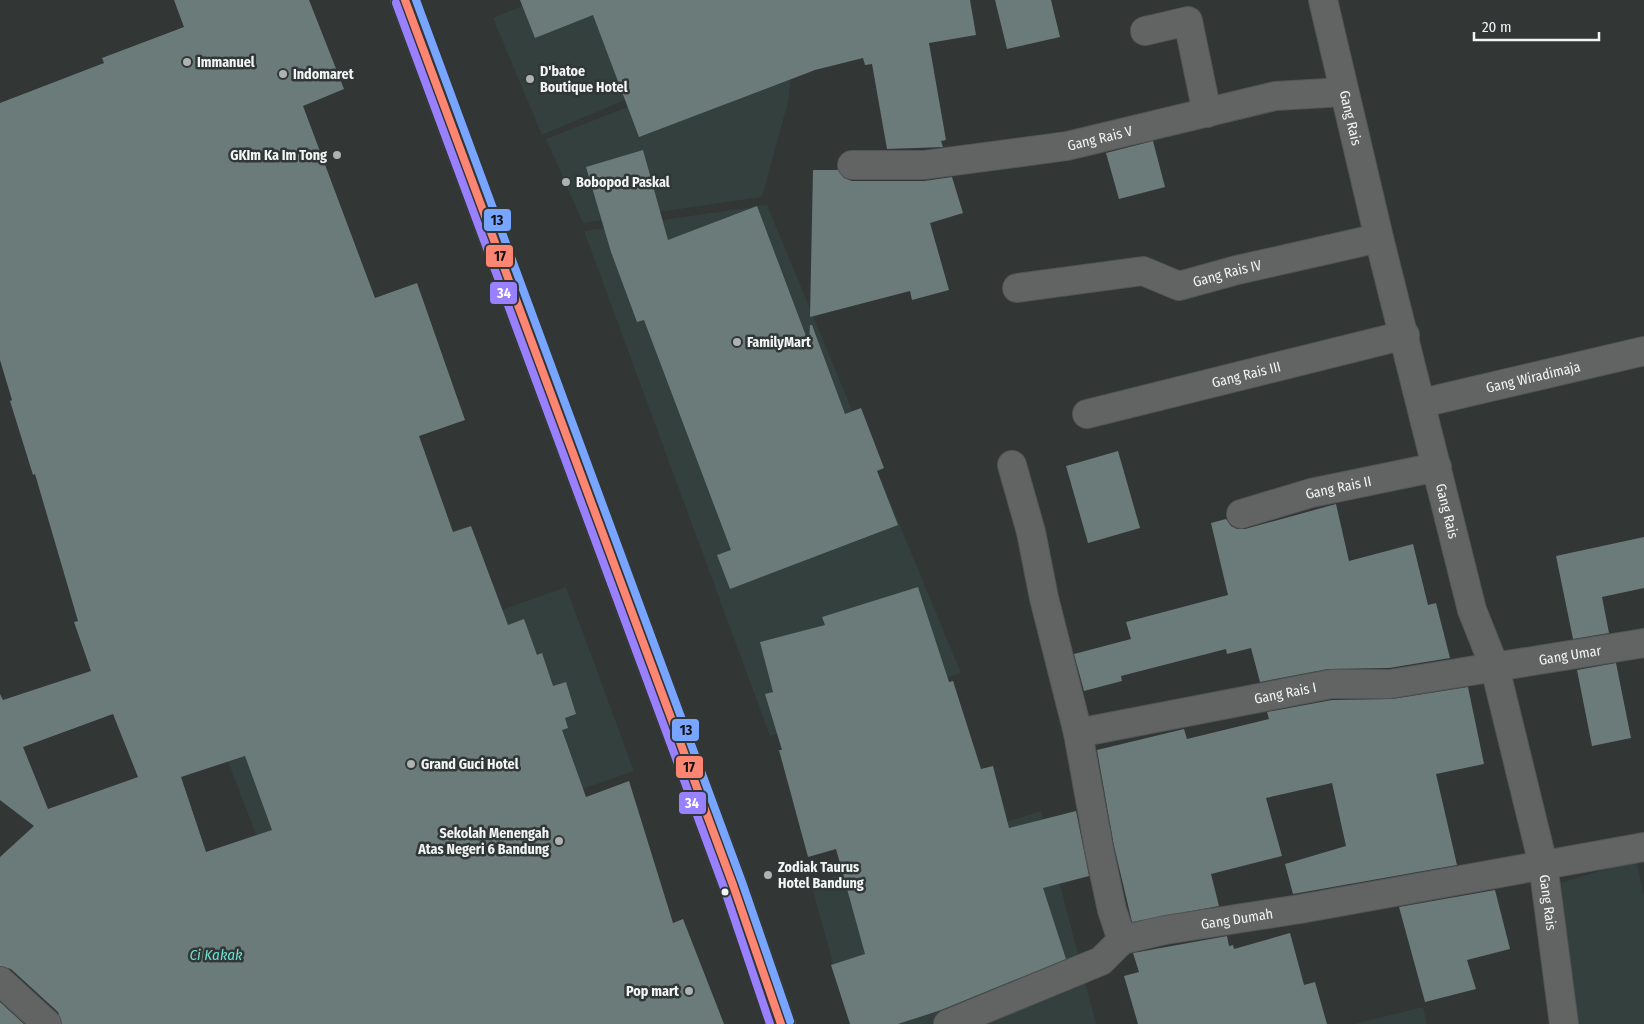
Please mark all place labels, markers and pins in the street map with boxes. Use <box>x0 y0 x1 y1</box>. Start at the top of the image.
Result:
place label: Immanuel <box>197 54 255 71</box>
marker: Immanuel <box>181 56 193 68</box>
place label: D'batoe Boutique Hotel <box>540 63 628 96</box>
place label: Indomaret <box>293 66 355 83</box>
marker: Indomaret <box>277 68 289 80</box>
marker: D'batoe Boutique Hotel <box>524 73 536 85</box>
place label: GKIm Ka Im Tong <box>230 147 327 164</box>
marker: GKIm Ka Im Tong <box>331 149 343 161</box>
place label: Bobopod Paskal <box>576 174 670 191</box>
marker: Bobopod Paskal <box>560 176 572 188</box>
place label: FamilyMart <box>747 334 812 351</box>
marker: FamilyMart <box>731 336 743 348</box>
place label: Grand Guci Hotel <box>421 756 519 773</box>
marker: Grand Guci Hotel <box>405 758 417 770</box>
place label: Sekolah Menengah Atas Negeri 6 Bandung <box>417 825 549 858</box>
marker: Sekolah Menengah Atas Negeri 6 Bandung <box>553 835 565 847</box>
place label: Zodiak Taurus Hotel Bandung <box>778 859 864 892</box>
marker: Zodiak Taurus Hotel Bandung <box>762 869 774 881</box>
unlabelled marker <box>720 887 730 897</box>
place label: Pop mart <box>626 983 680 1000</box>
marker: Pop mart <box>683 985 695 997</box>

